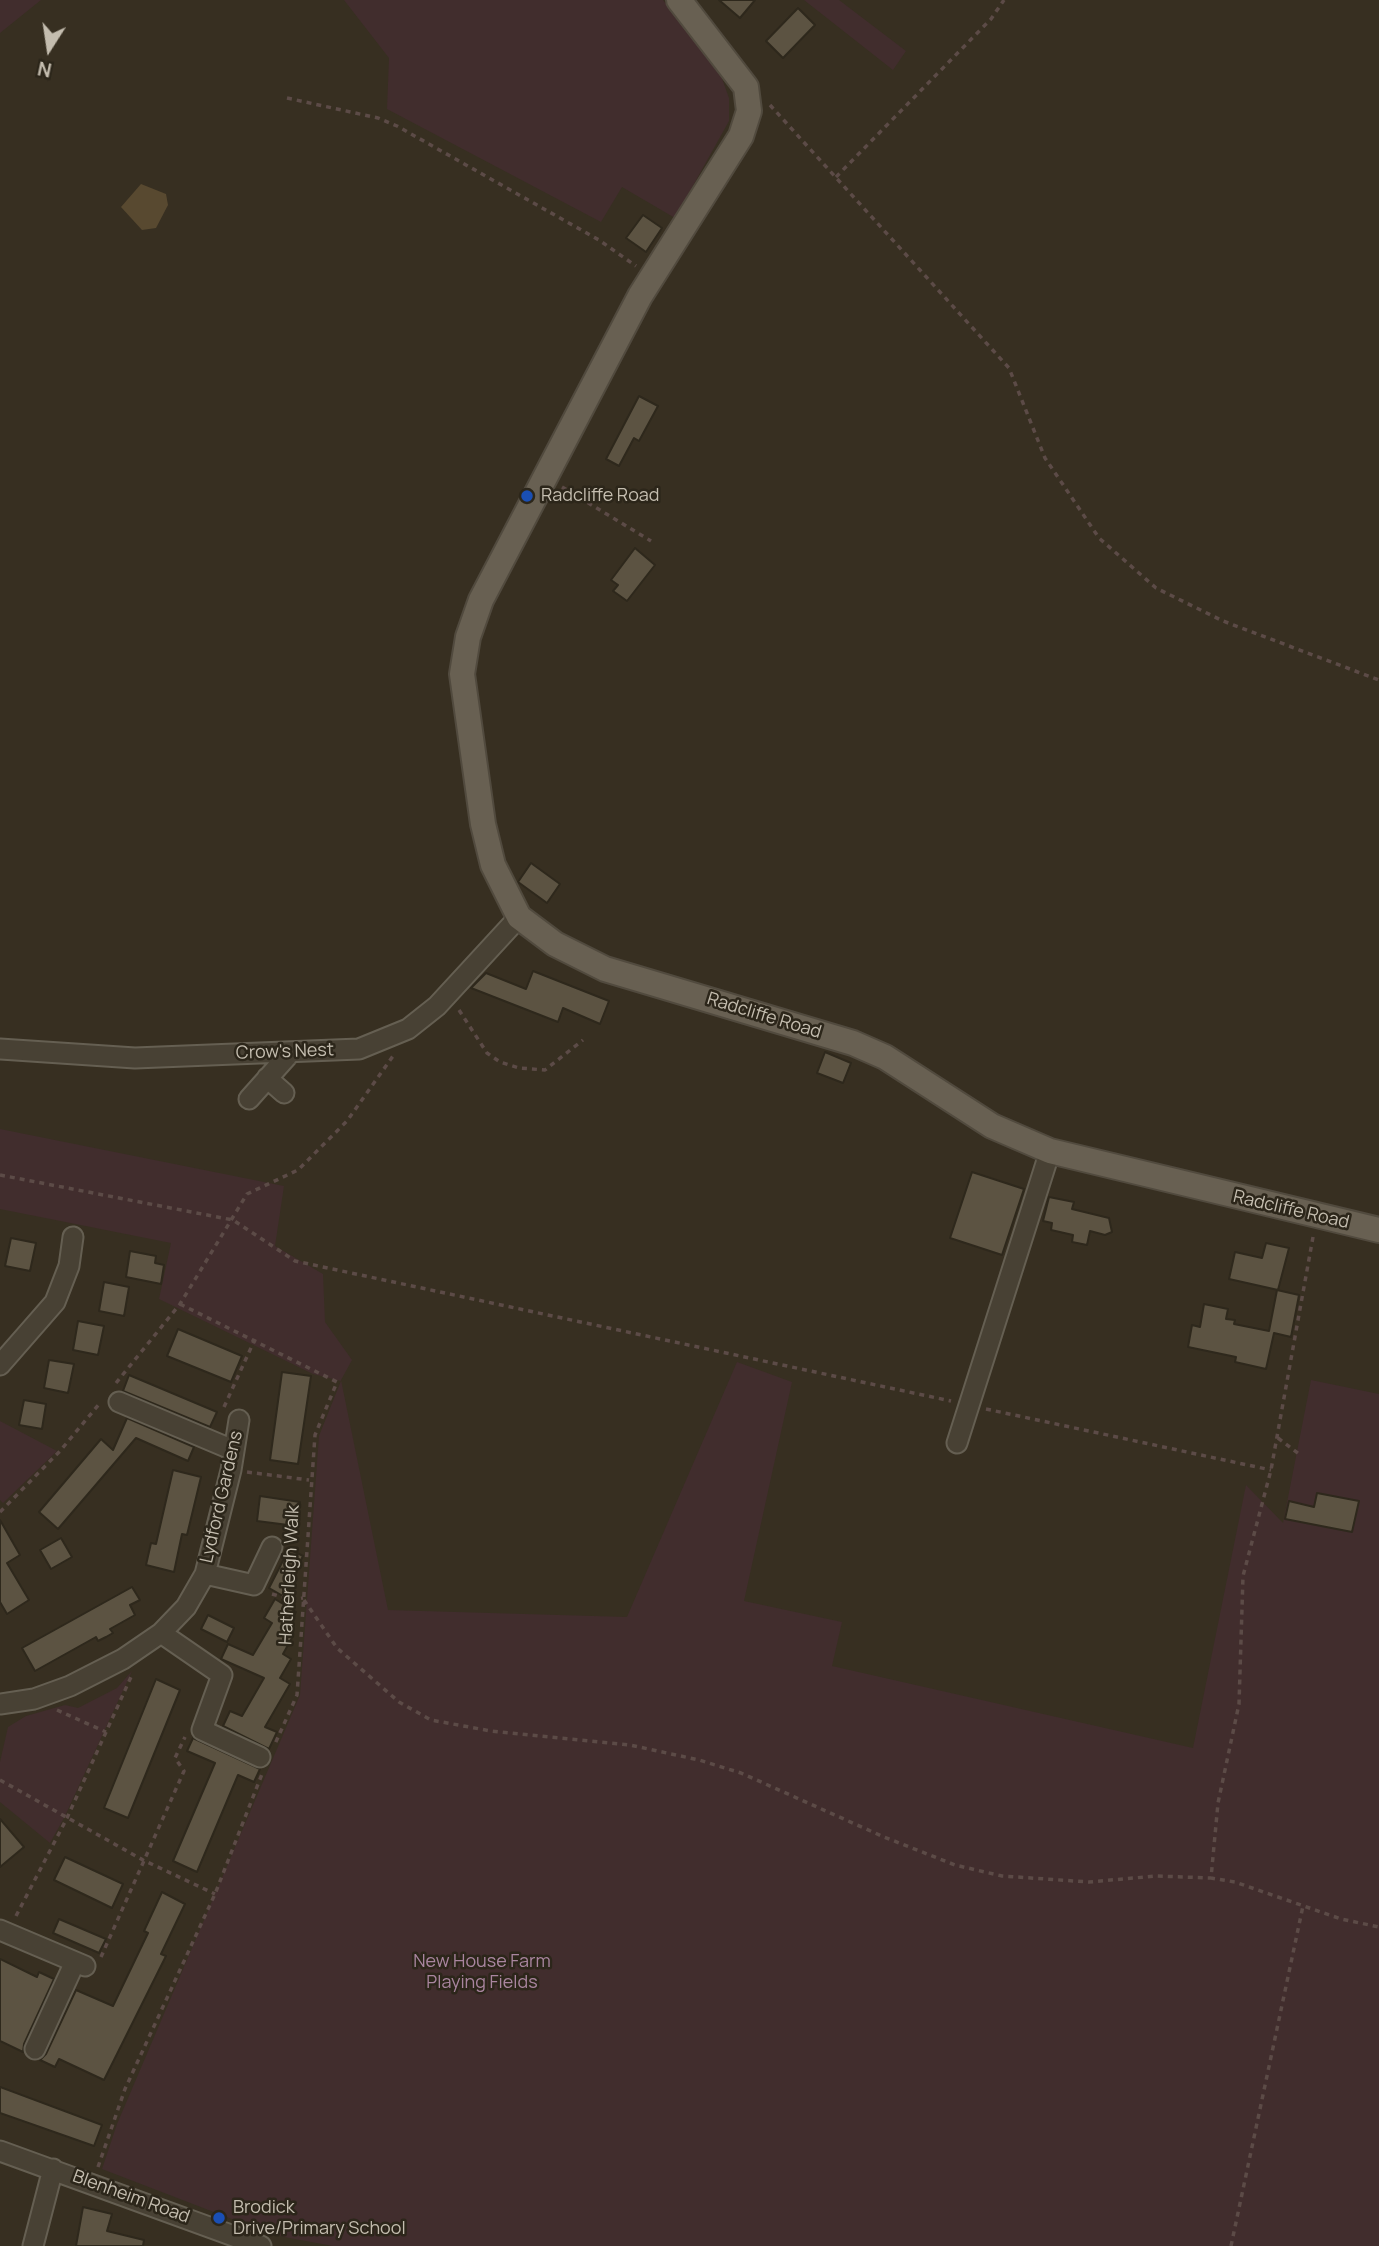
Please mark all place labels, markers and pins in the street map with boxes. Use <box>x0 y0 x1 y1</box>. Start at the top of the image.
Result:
place label: Radcliffe Road <box>541 485 659 507</box>
marker: Radcliffe Road <box>519 488 535 504</box>
place label: Brodick Drive/Primary School <box>233 2197 406 2240</box>
marker: Brodick Drive/Primary School <box>211 2210 227 2226</box>

